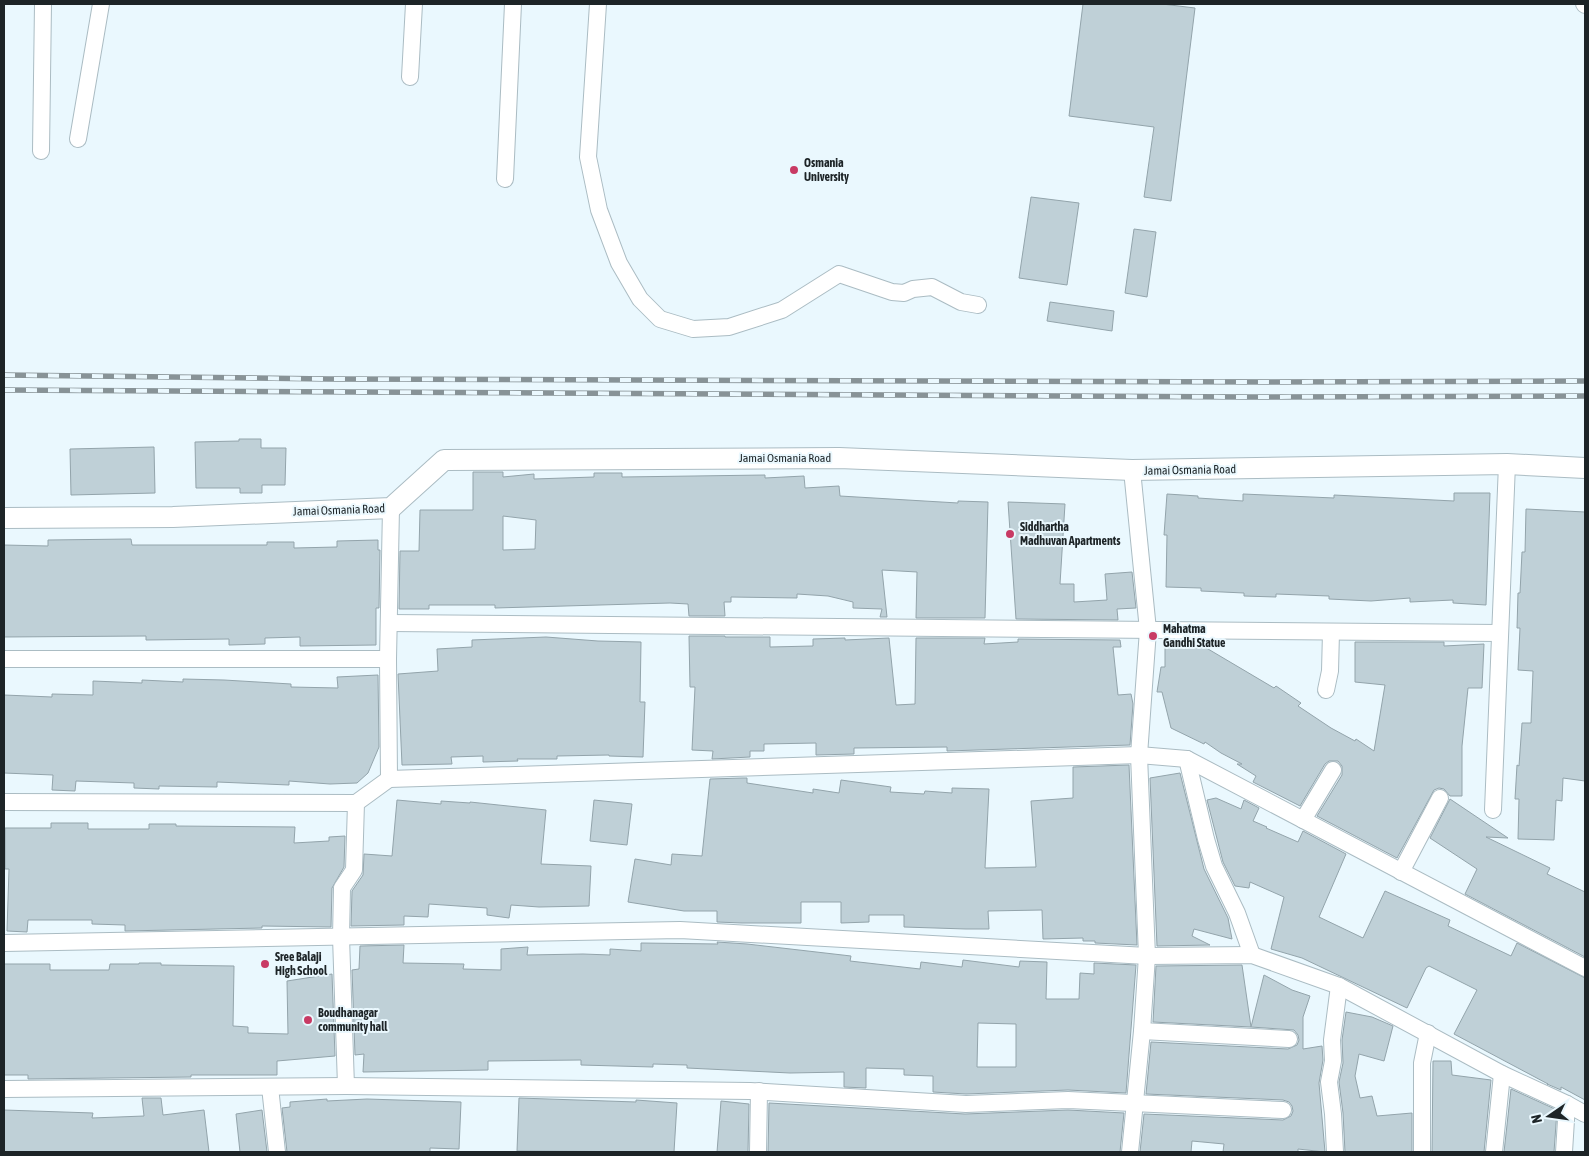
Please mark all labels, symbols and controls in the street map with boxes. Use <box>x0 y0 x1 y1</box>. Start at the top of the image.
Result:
place label: Osmania University <box>804 156 849 184</box>
marker: Osmania University <box>788 164 800 176</box>
street label: Jamai Osmania Road <box>739 451 831 465</box>
street label: Jamai Osmania Road <box>1144 462 1236 478</box>
street label: Jamai Osmania Road <box>293 501 385 519</box>
place label: Siddhartha Madhuvan Apartments <box>1020 520 1121 548</box>
marker: Siddhartha Madhuvan Apartments <box>1004 528 1016 540</box>
place label: Mahatma Gandhi Statue <box>1163 622 1226 650</box>
marker: Mahatma Gandhi Statue <box>1147 630 1159 642</box>
place label: Sree Balaji High School <box>275 950 328 978</box>
marker: Sree Balaji High School <box>259 958 271 970</box>
place label: Boudhanagar community hall <box>318 1006 388 1034</box>
marker: Boudhanagar community hall <box>302 1014 314 1026</box>
north arrow <box>1524 1091 1574 1141</box>
text: N <box>1528 1113 1545 1125</box>

